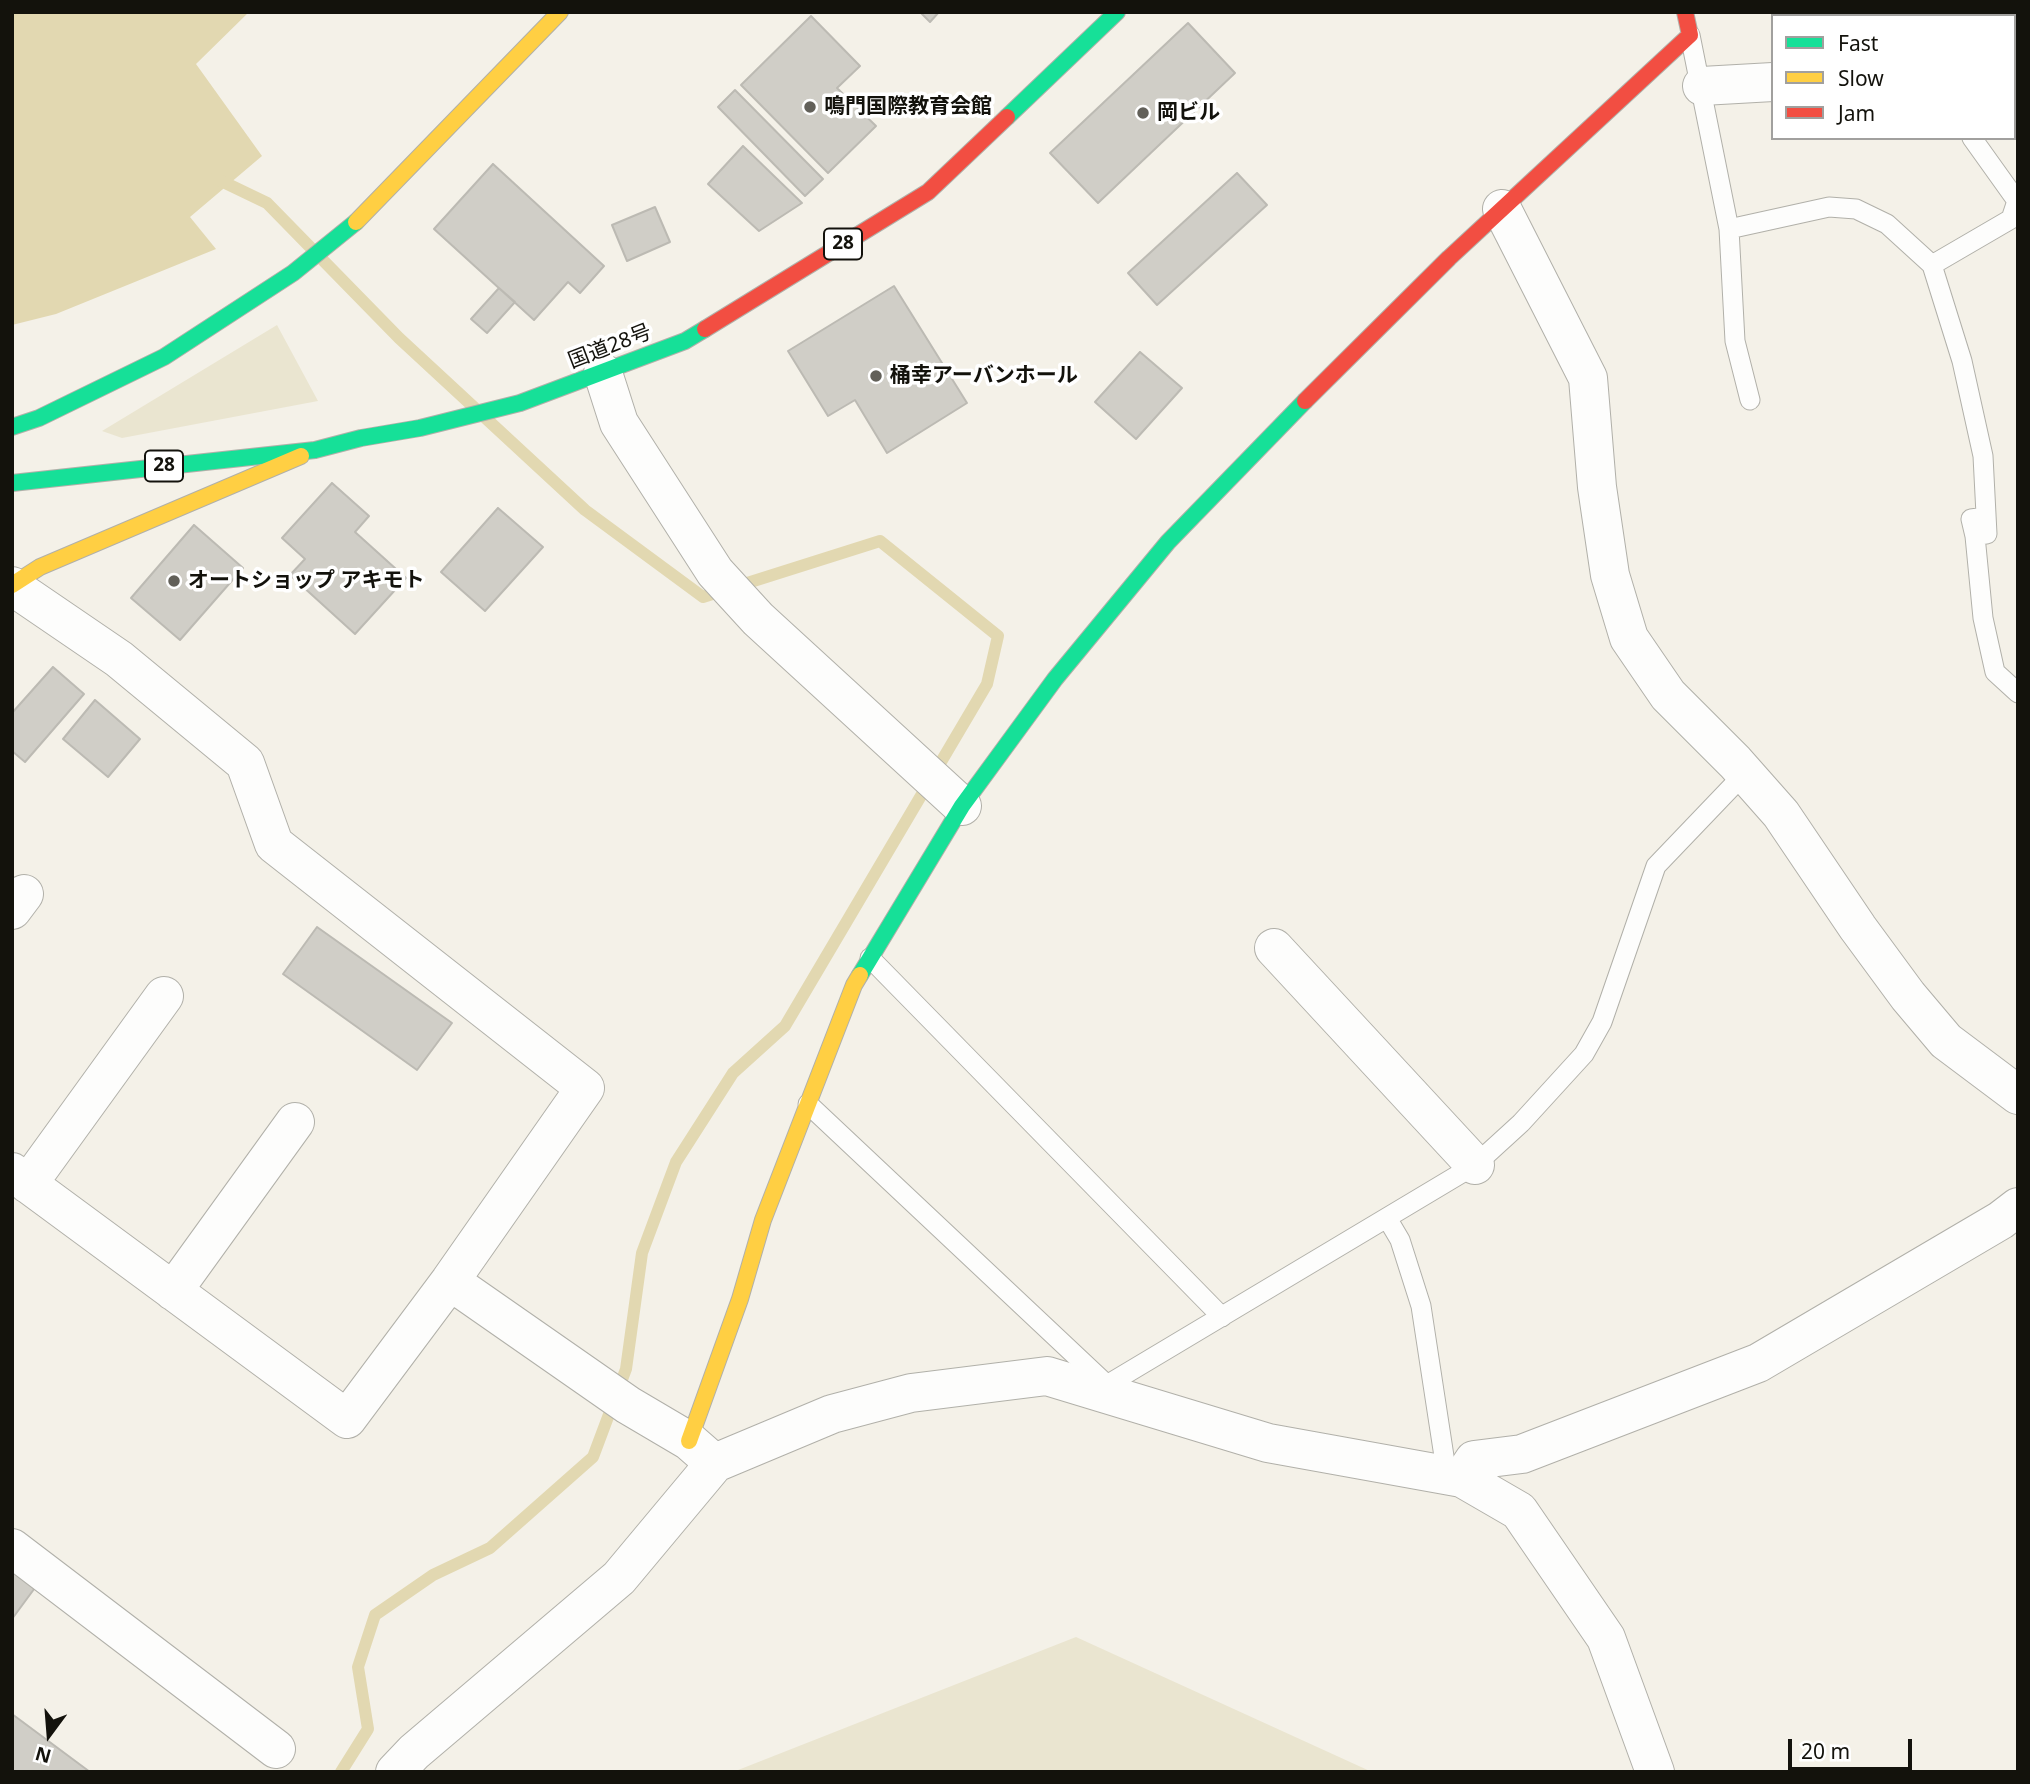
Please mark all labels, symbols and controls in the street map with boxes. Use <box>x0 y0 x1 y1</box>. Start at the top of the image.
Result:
legend <box>1771 14 2016 140</box>
text: Fast <box>1838 29 1878 57</box>
text: Slow <box>1838 64 1884 92</box>
place label: 鳴門国際教育会館 <box>824 94 992 120</box>
marker: 鳴門国際教育会館 <box>802 99 818 115</box>
text: Jam <box>1838 99 1875 127</box>
place label: 岡ビル <box>1157 100 1220 126</box>
marker: 岡ビル <box>1135 105 1151 121</box>
road number: 28 <box>824 228 862 260</box>
street label: 国道28号 <box>565 320 655 374</box>
place label: 桶幸アーバンホール <box>890 363 1078 389</box>
marker: 桶幸アーバンホール <box>868 368 884 384</box>
road number: 28 <box>145 450 183 481</box>
place label: オートショップ アキモト <box>188 568 424 594</box>
marker: オートショップ アキモト <box>166 573 182 589</box>
north arrow <box>14 1700 84 1770</box>
scale bar <box>1792 1724 1916 1768</box>
text: 20 m <box>1801 1737 1850 1765</box>
text: N <box>32 1741 54 1770</box>

